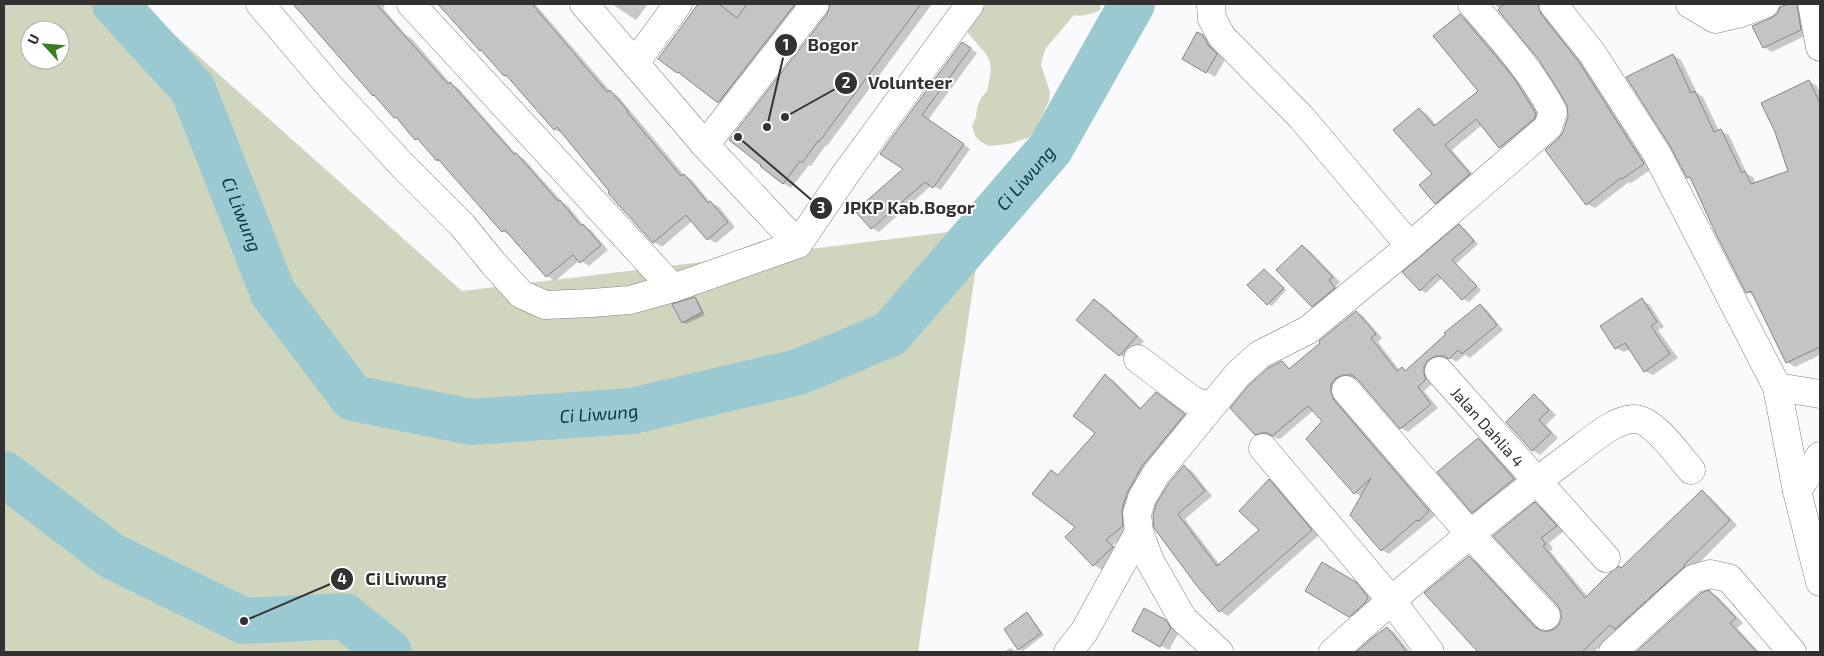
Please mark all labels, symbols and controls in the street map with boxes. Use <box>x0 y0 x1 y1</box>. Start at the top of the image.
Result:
north arrow <box>20 20 70 70</box>
callout: Bogor <box>773 28 869 61</box>
text: U <box>23 31 43 47</box>
text: Bogor <box>808 33 859 55</box>
text: 1 <box>783 35 789 53</box>
callout: Volunteer <box>833 67 962 100</box>
text: Volunteer <box>868 71 952 93</box>
text: 2 <box>842 73 851 91</box>
water label: Ci Liwung <box>991 141 1059 215</box>
water label: Ci Liwung <box>218 174 267 255</box>
callout: JPKP Kab.Bogor <box>808 191 985 224</box>
text: JPKP Kab.Bogor <box>843 196 975 218</box>
text: 3 <box>817 198 825 216</box>
street label: Jalan Dahlia 4 <box>1448 382 1529 470</box>
water label: Ci Liwung <box>559 399 640 427</box>
callout: Ci Liwung <box>330 563 456 596</box>
text: Ci Liwung <box>365 567 447 589</box>
text: 4 <box>337 569 347 587</box>

